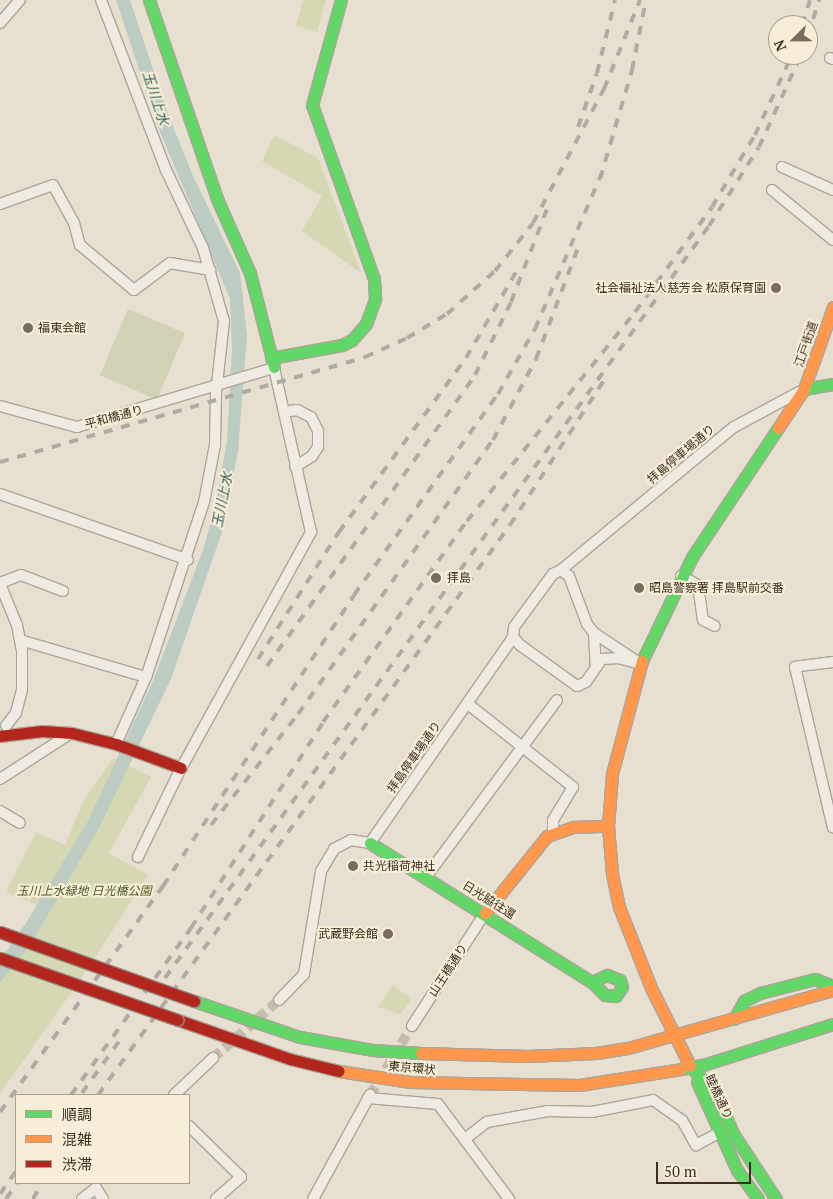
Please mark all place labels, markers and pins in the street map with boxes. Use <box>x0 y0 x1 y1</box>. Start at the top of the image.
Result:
place label: 社会福祉法人慈芳会 松原保育園 <box>595 281 766 295</box>
marker: 社会福祉法人慈芳会 松原保育園 <box>770 282 782 294</box>
place label: 福東会館 <box>38 321 86 335</box>
marker: 福東会館 <box>22 322 34 334</box>
marker: 拝島 <box>429 571 443 585</box>
place label: 拝島 <box>447 571 471 585</box>
place label: 昭島警察署 拝島駅前交番 <box>649 581 784 595</box>
marker: 昭島警察署 拝島駅前交番 <box>633 582 645 594</box>
place label: 共光稲荷神社 <box>363 859 435 873</box>
marker: 共光稲荷神社 <box>347 860 359 872</box>
place label: 武蔵野会館 <box>318 927 378 941</box>
marker: 武蔵野会館 <box>382 928 394 940</box>

